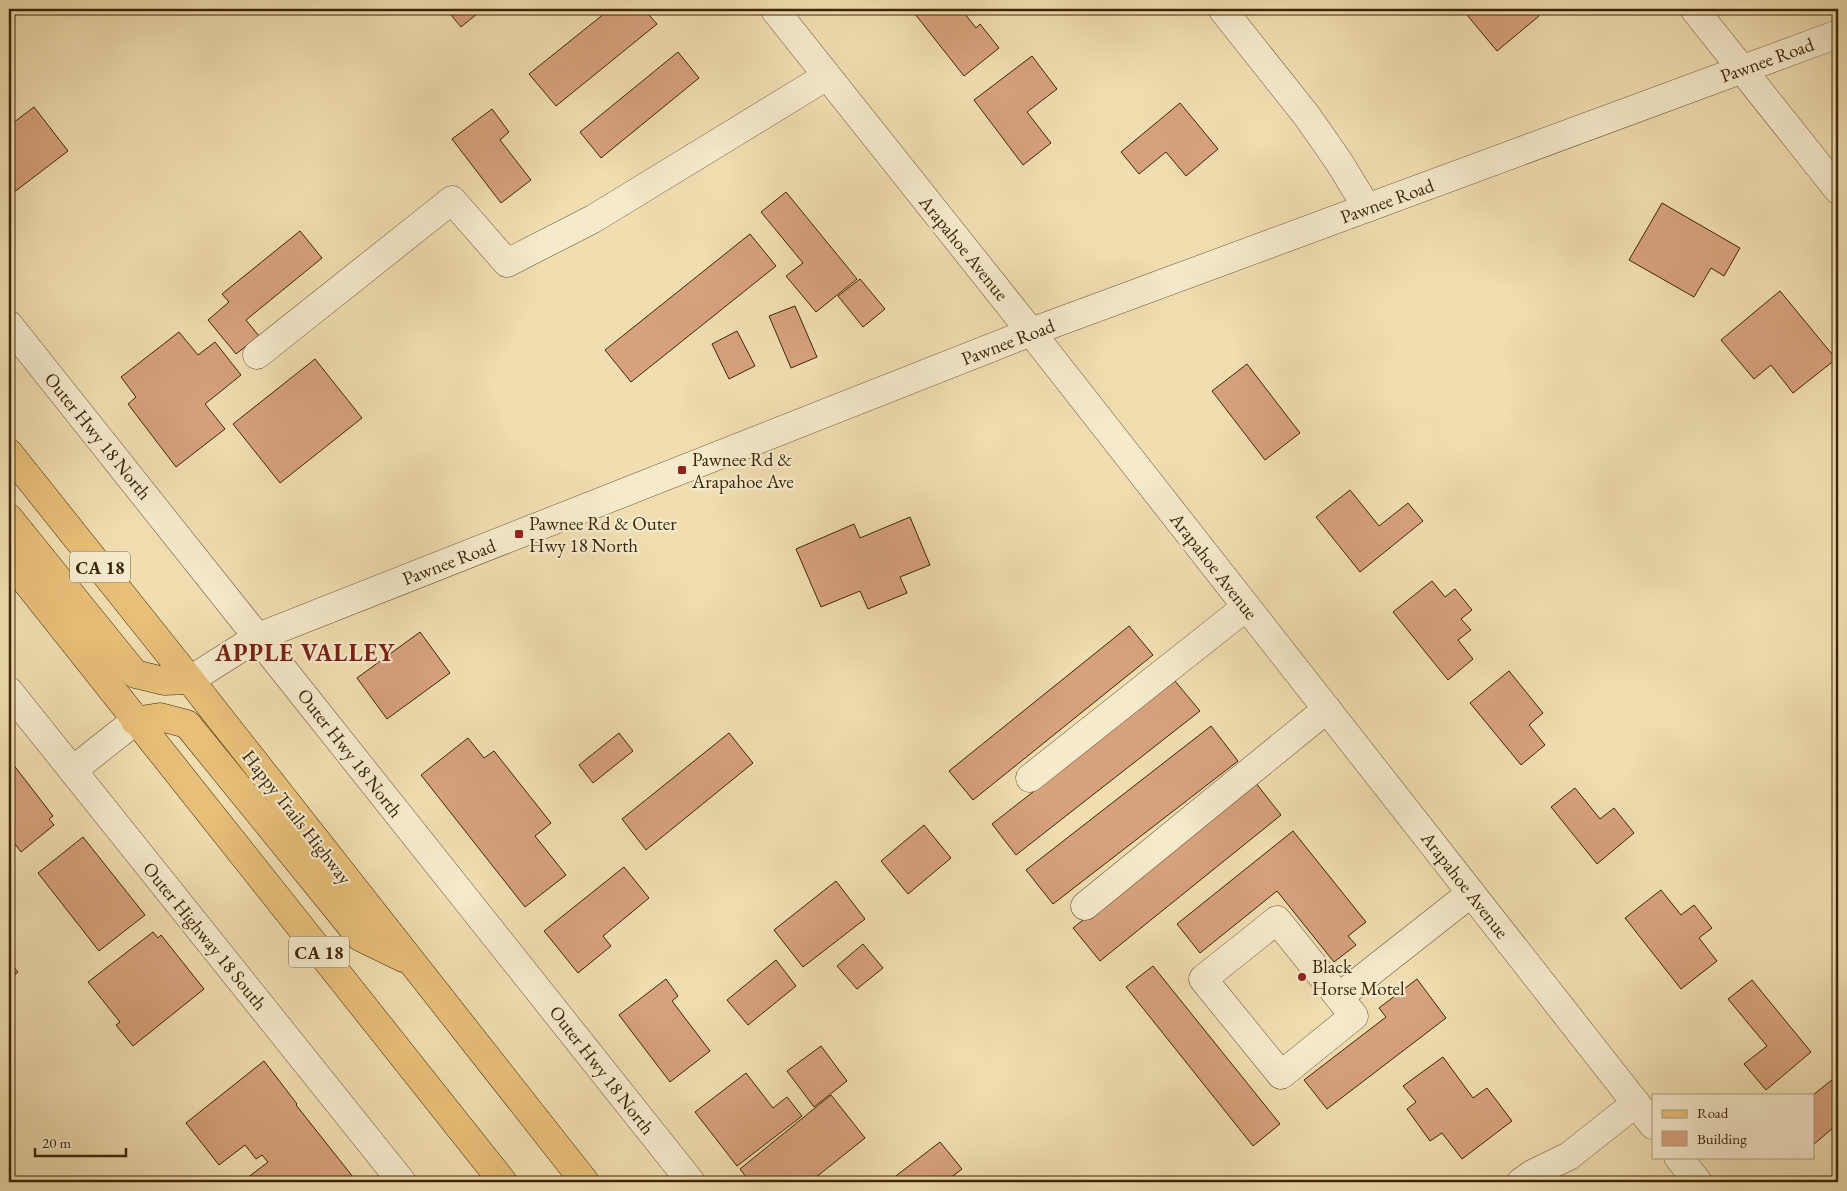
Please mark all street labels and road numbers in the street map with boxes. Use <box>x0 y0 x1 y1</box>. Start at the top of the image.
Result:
street label: Pawnee Road <box>1717 31 1818 89</box>
street label: Pawnee Road <box>1337 172 1438 230</box>
street label: Arapahoe Avenue <box>913 189 1014 306</box>
street label: Pawnee Road <box>958 313 1059 371</box>
street label: Outer Hwy 18 North <box>39 367 157 505</box>
street label: Arapahoe Avenue <box>1164 507 1264 625</box>
street label: Pawnee Road <box>399 533 500 591</box>
road number: CA 18 <box>70 552 130 582</box>
street label: Outer Hwy 18 North <box>292 683 408 823</box>
street label: Happy Trails Highway <box>237 745 358 890</box>
street label: Arapahoe Avenue <box>1415 826 1515 944</box>
street label: Outer Highway 18 South <box>137 857 273 1016</box>
road number: CA 18 <box>289 936 349 968</box>
street label: Outer Hwy 18 North <box>544 1000 660 1140</box>

